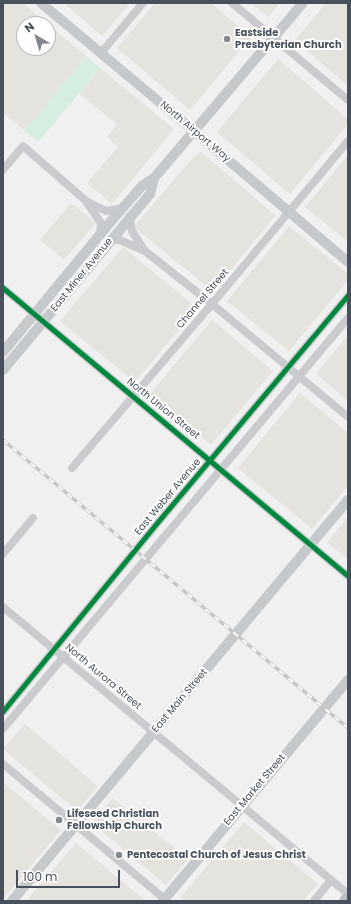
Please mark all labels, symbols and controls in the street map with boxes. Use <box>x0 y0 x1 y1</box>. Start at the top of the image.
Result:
north arrow <box>16 16 56 56</box>
text: N <box>21 18 37 36</box>
place label: Eastside Presbyterian Church <box>235 27 342 50</box>
marker: Eastside Presbyterian Church <box>222 34 232 44</box>
street label: North Airport Way <box>157 99 233 165</box>
street label: East Miner Avenue <box>49 236 115 314</box>
street label: Channel Street <box>175 267 231 331</box>
street label: North Union Street <box>124 376 202 442</box>
street label: East Weber Avenue <box>132 456 204 538</box>
street label: North Aurora Street <box>63 642 143 712</box>
street label: East Main Street <box>150 667 210 735</box>
street label: East Market Street <box>222 752 288 828</box>
place label: Lifeseed Christian Fellowship Church <box>67 808 162 832</box>
marker: Lifeseed Christian Fellowship Church <box>54 815 64 825</box>
place label: Pentecostal Church of Jesus Christ <box>127 849 306 861</box>
marker: Pentecostal Church of Jesus Christ <box>114 850 124 860</box>
scale bar <box>18 862 122 888</box>
text: 100 m <box>23 868 57 885</box>

